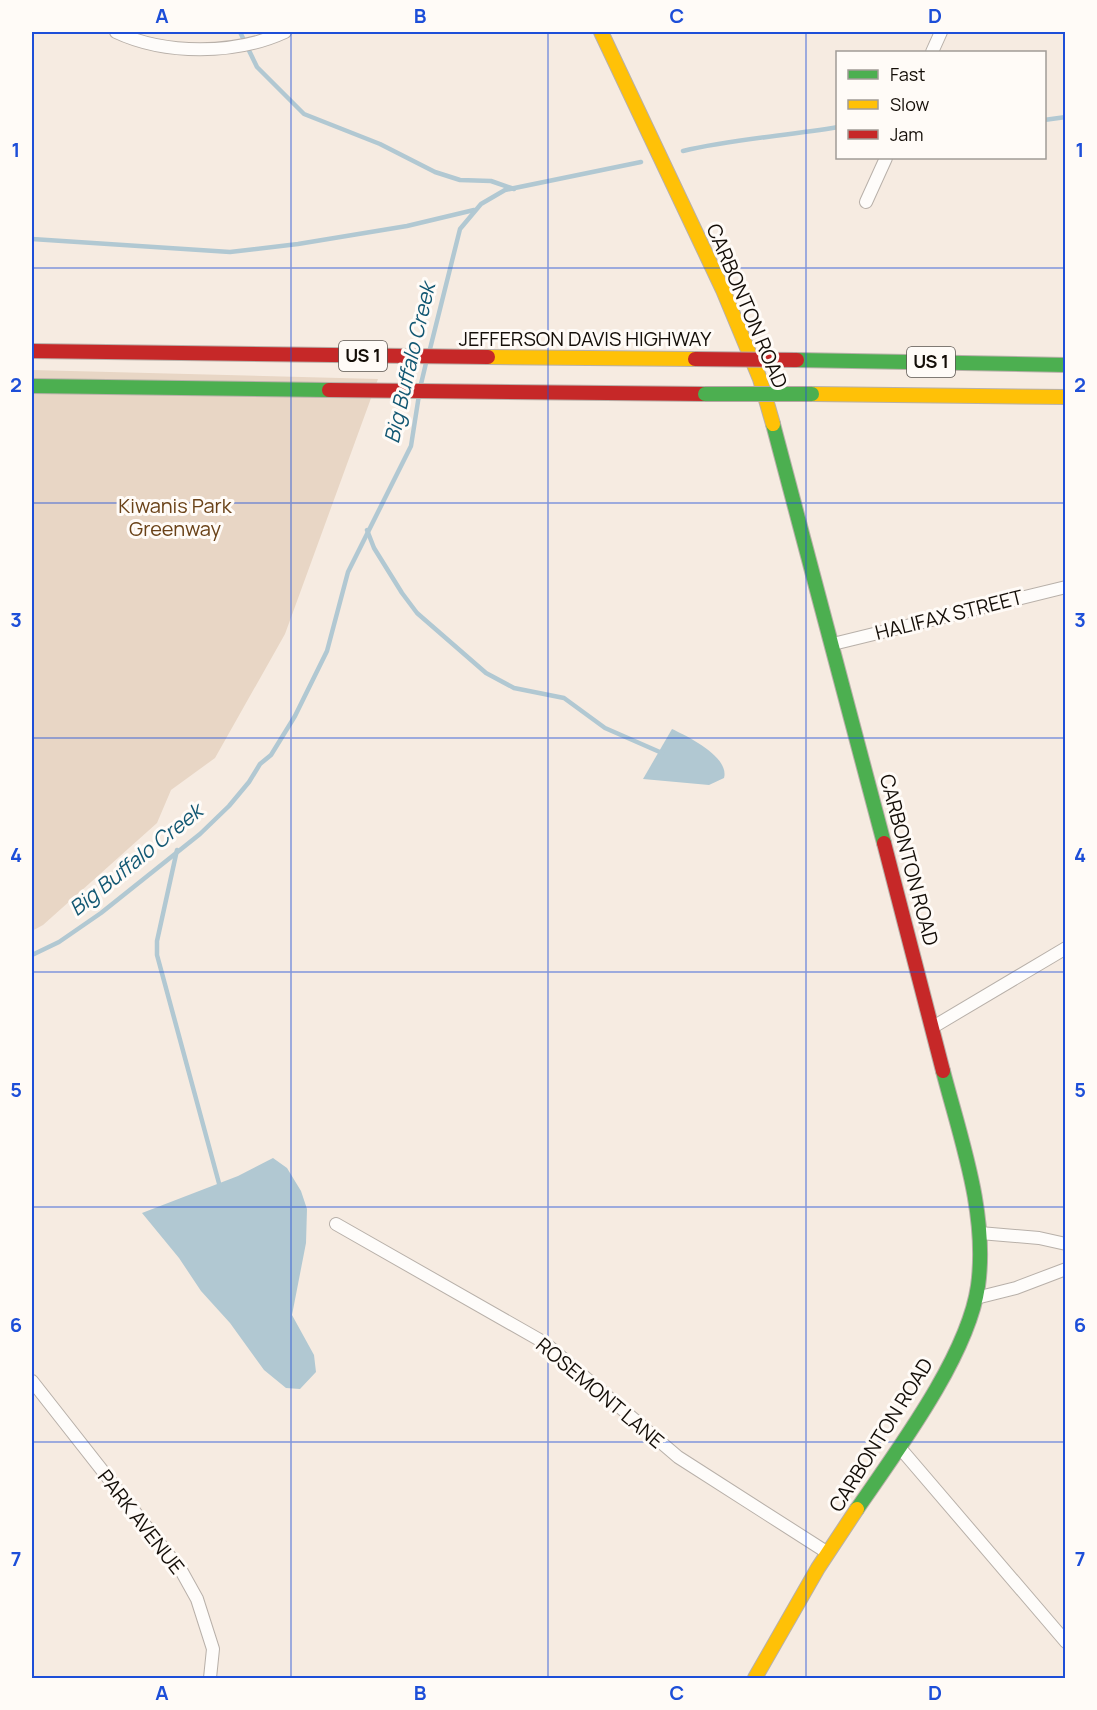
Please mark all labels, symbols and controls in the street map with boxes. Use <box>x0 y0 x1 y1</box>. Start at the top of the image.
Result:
text: A <box>155 2 169 29</box>
text: B <box>414 2 427 29</box>
text: C <box>670 2 684 29</box>
text: D <box>928 2 942 29</box>
legend <box>836 51 1046 159</box>
text: Fast <box>890 62 925 86</box>
text: Slow <box>890 92 930 116</box>
text: Jam <box>890 122 924 146</box>
text: 1 <box>12 136 20 163</box>
text: 1 <box>1076 136 1084 163</box>
street label: CARBONTON ROAD <box>701 219 794 392</box>
water label: Big Buffalo Creek <box>377 277 442 446</box>
street label: JEFFERSON DAVIS HIGHWAY <box>459 325 712 352</box>
road number: US 1 <box>339 341 387 371</box>
road number: US 1 <box>907 347 955 377</box>
text: 2 <box>10 371 22 398</box>
text: 2 <box>1074 371 1086 398</box>
park label: Kiwanis Park Greenway <box>118 492 233 542</box>
street label: HALIFAX STREET <box>872 583 1026 646</box>
text: 3 <box>10 606 22 633</box>
text: 3 <box>1074 606 1086 633</box>
street label: CARBONTON ROAD <box>874 771 945 949</box>
water label: Big Buffalo Creek <box>63 795 210 922</box>
text: 4 <box>10 841 22 868</box>
text: 4 <box>1074 841 1086 868</box>
text: 5 <box>10 1076 22 1103</box>
text: 5 <box>1074 1076 1086 1103</box>
text: 6 <box>10 1311 22 1338</box>
text: 6 <box>1074 1311 1086 1338</box>
street label: ROSEMONT LANE <box>531 1331 670 1454</box>
street label: CARBONTON ROAD <box>822 1353 939 1517</box>
street label: PARK AVENUE <box>92 1464 191 1580</box>
text: 7 <box>11 1545 21 1572</box>
text: 7 <box>1075 1545 1085 1572</box>
text: A <box>155 1679 169 1706</box>
text: B <box>414 1679 427 1706</box>
text: C <box>670 1679 684 1706</box>
text: D <box>928 1679 942 1706</box>

